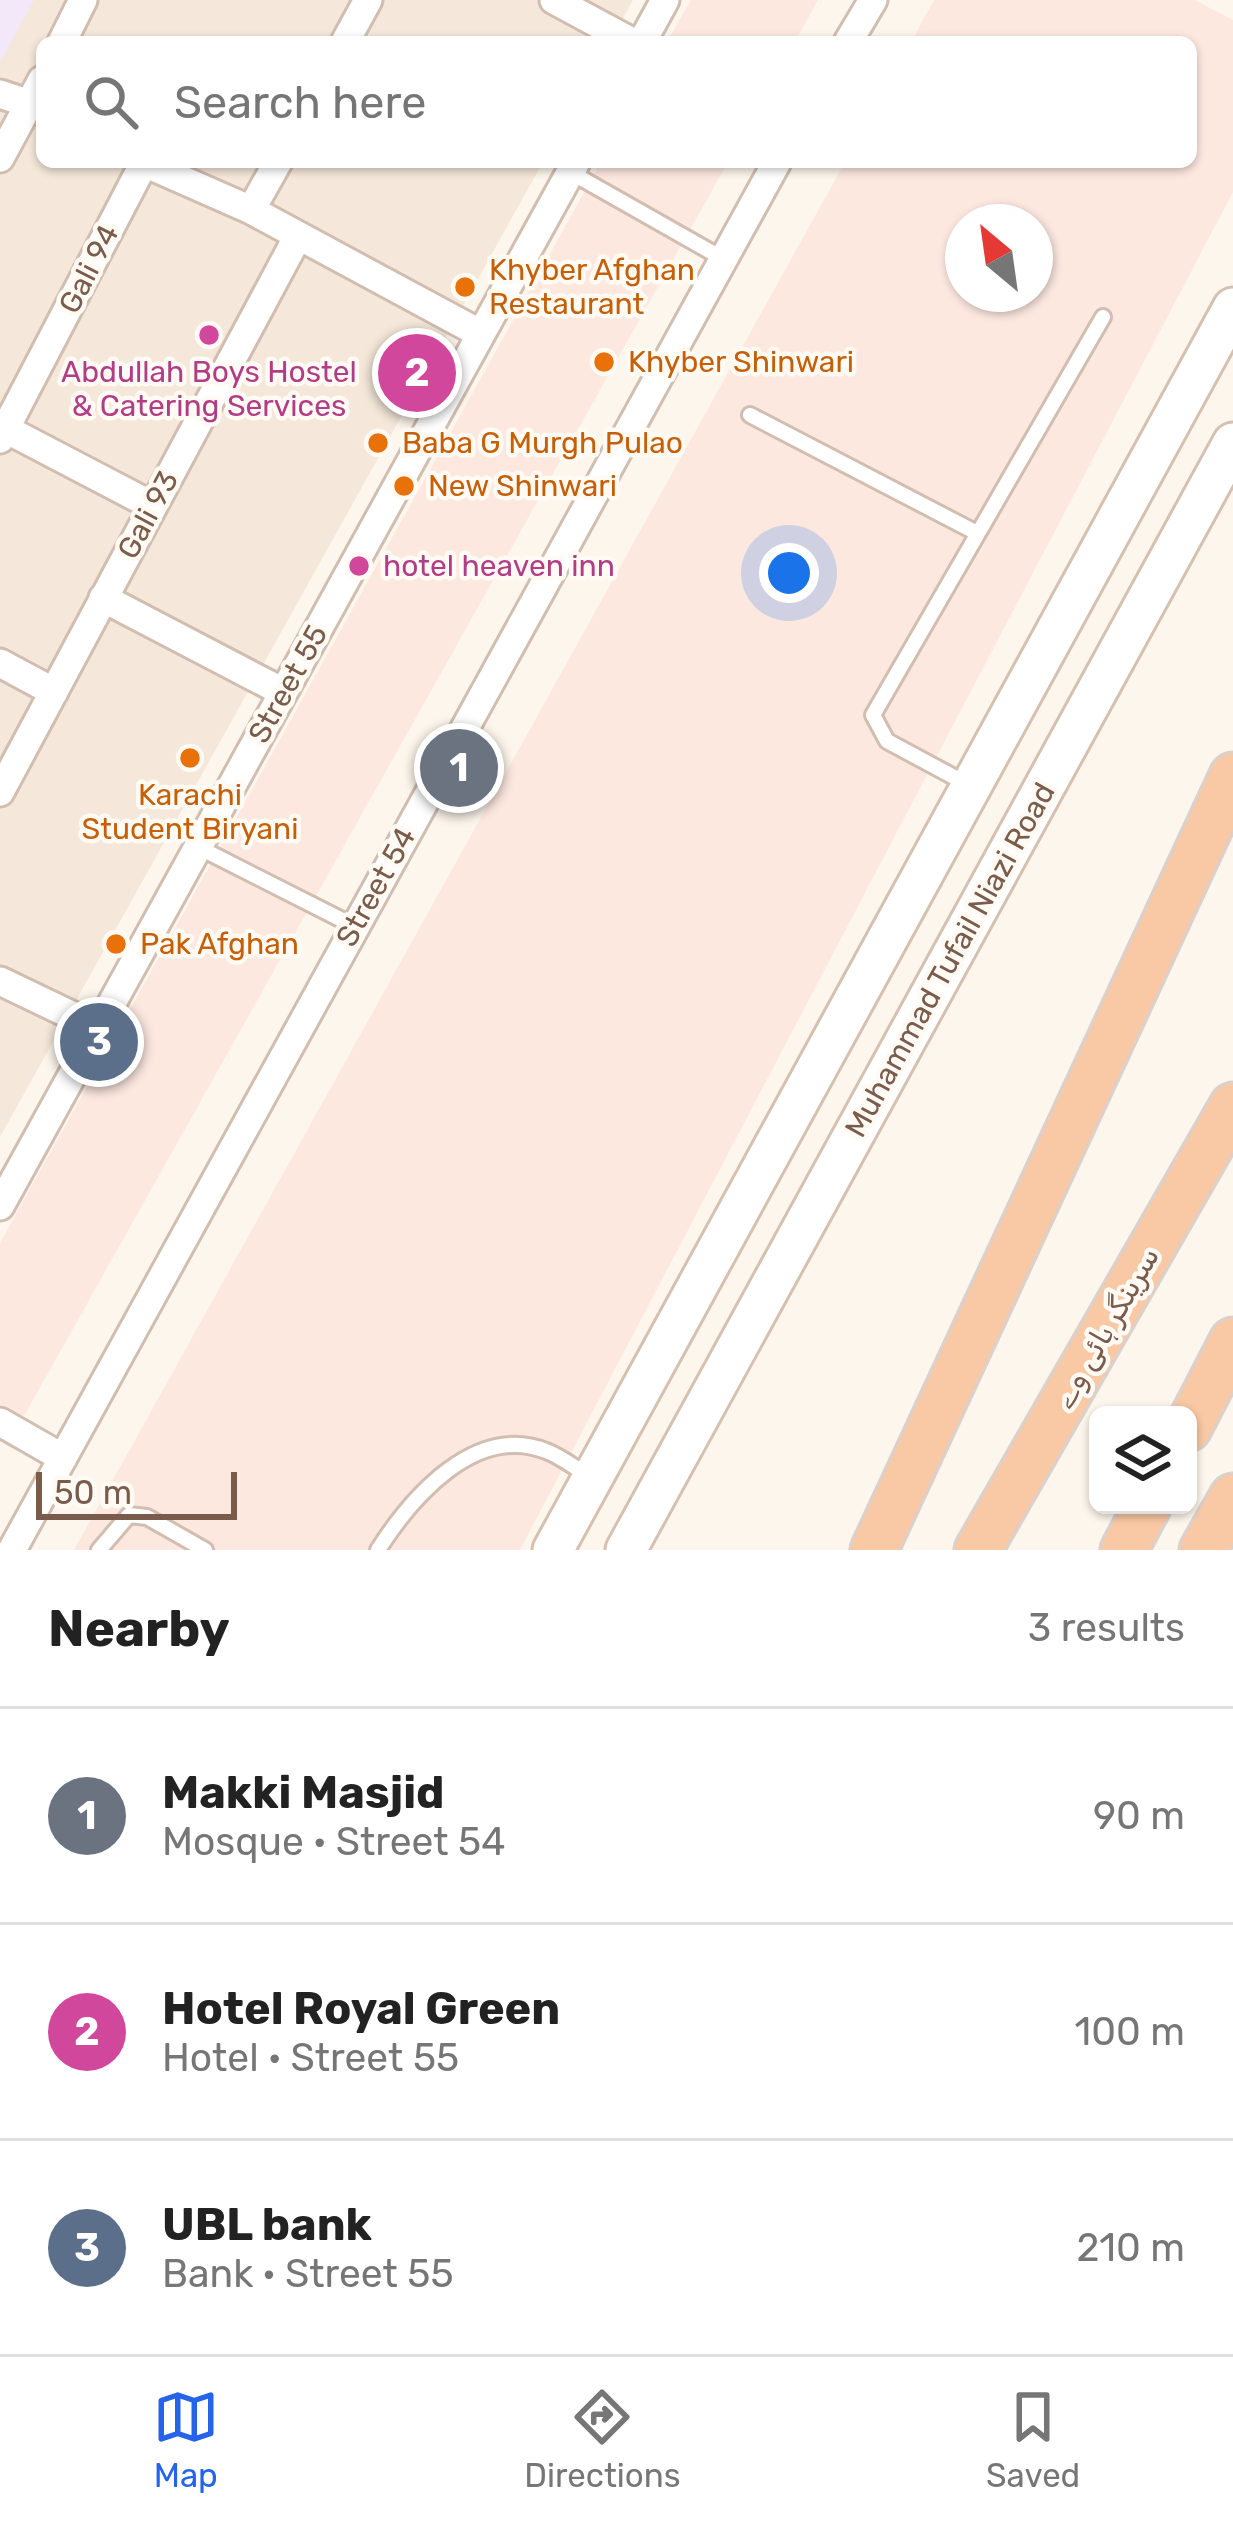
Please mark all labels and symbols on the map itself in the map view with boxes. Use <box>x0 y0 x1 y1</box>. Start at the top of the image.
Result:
north arrow <box>945 204 1053 312</box>
street label: Gali 94 <box>51 219 127 319</box>
place label: Khyber Afghan Restaurant <box>489 252 695 322</box>
marker: Khyber Afghan Restaurant <box>452 274 478 300</box>
marker: Abdullah Boys Hostel & Catering Services <box>196 322 222 348</box>
pin: 2 <box>378 328 456 418</box>
place label: Khyber Shinwari <box>628 344 854 380</box>
marker: Khyber Shinwari <box>591 349 617 375</box>
place label: Abdullah Boys Hostel & Catering Services <box>61 354 357 424</box>
place label: Baba G Murgh Pulao <box>402 425 683 461</box>
marker: Baba G Murgh Pulao <box>365 430 391 456</box>
street label: Gali 93 <box>110 465 186 565</box>
place label: New Shinwari <box>428 468 617 504</box>
marker: New Shinwari <box>391 473 417 499</box>
your location <box>759 543 819 603</box>
place label: hotel heaven inn <box>383 548 615 584</box>
marker: hotel heaven inn <box>346 553 372 579</box>
street label: Street 55 <box>241 619 335 749</box>
pin: 1 <box>420 723 498 813</box>
marker: Karachi Student Biryani <box>177 745 203 771</box>
place label: Karachi Student Biryani <box>82 777 298 847</box>
street label: Muhammad Tufail Niazi Road <box>837 777 1063 1143</box>
street label: Street 54 <box>329 821 423 953</box>
place label: Pak Afghan <box>140 926 299 962</box>
marker: Pak Afghan <box>103 931 129 957</box>
pin: 3 <box>60 997 138 1087</box>
street label: سرینگر ہائی وے <box>1045 1241 1167 1415</box>
scale bar <box>36 1466 237 1519</box>

